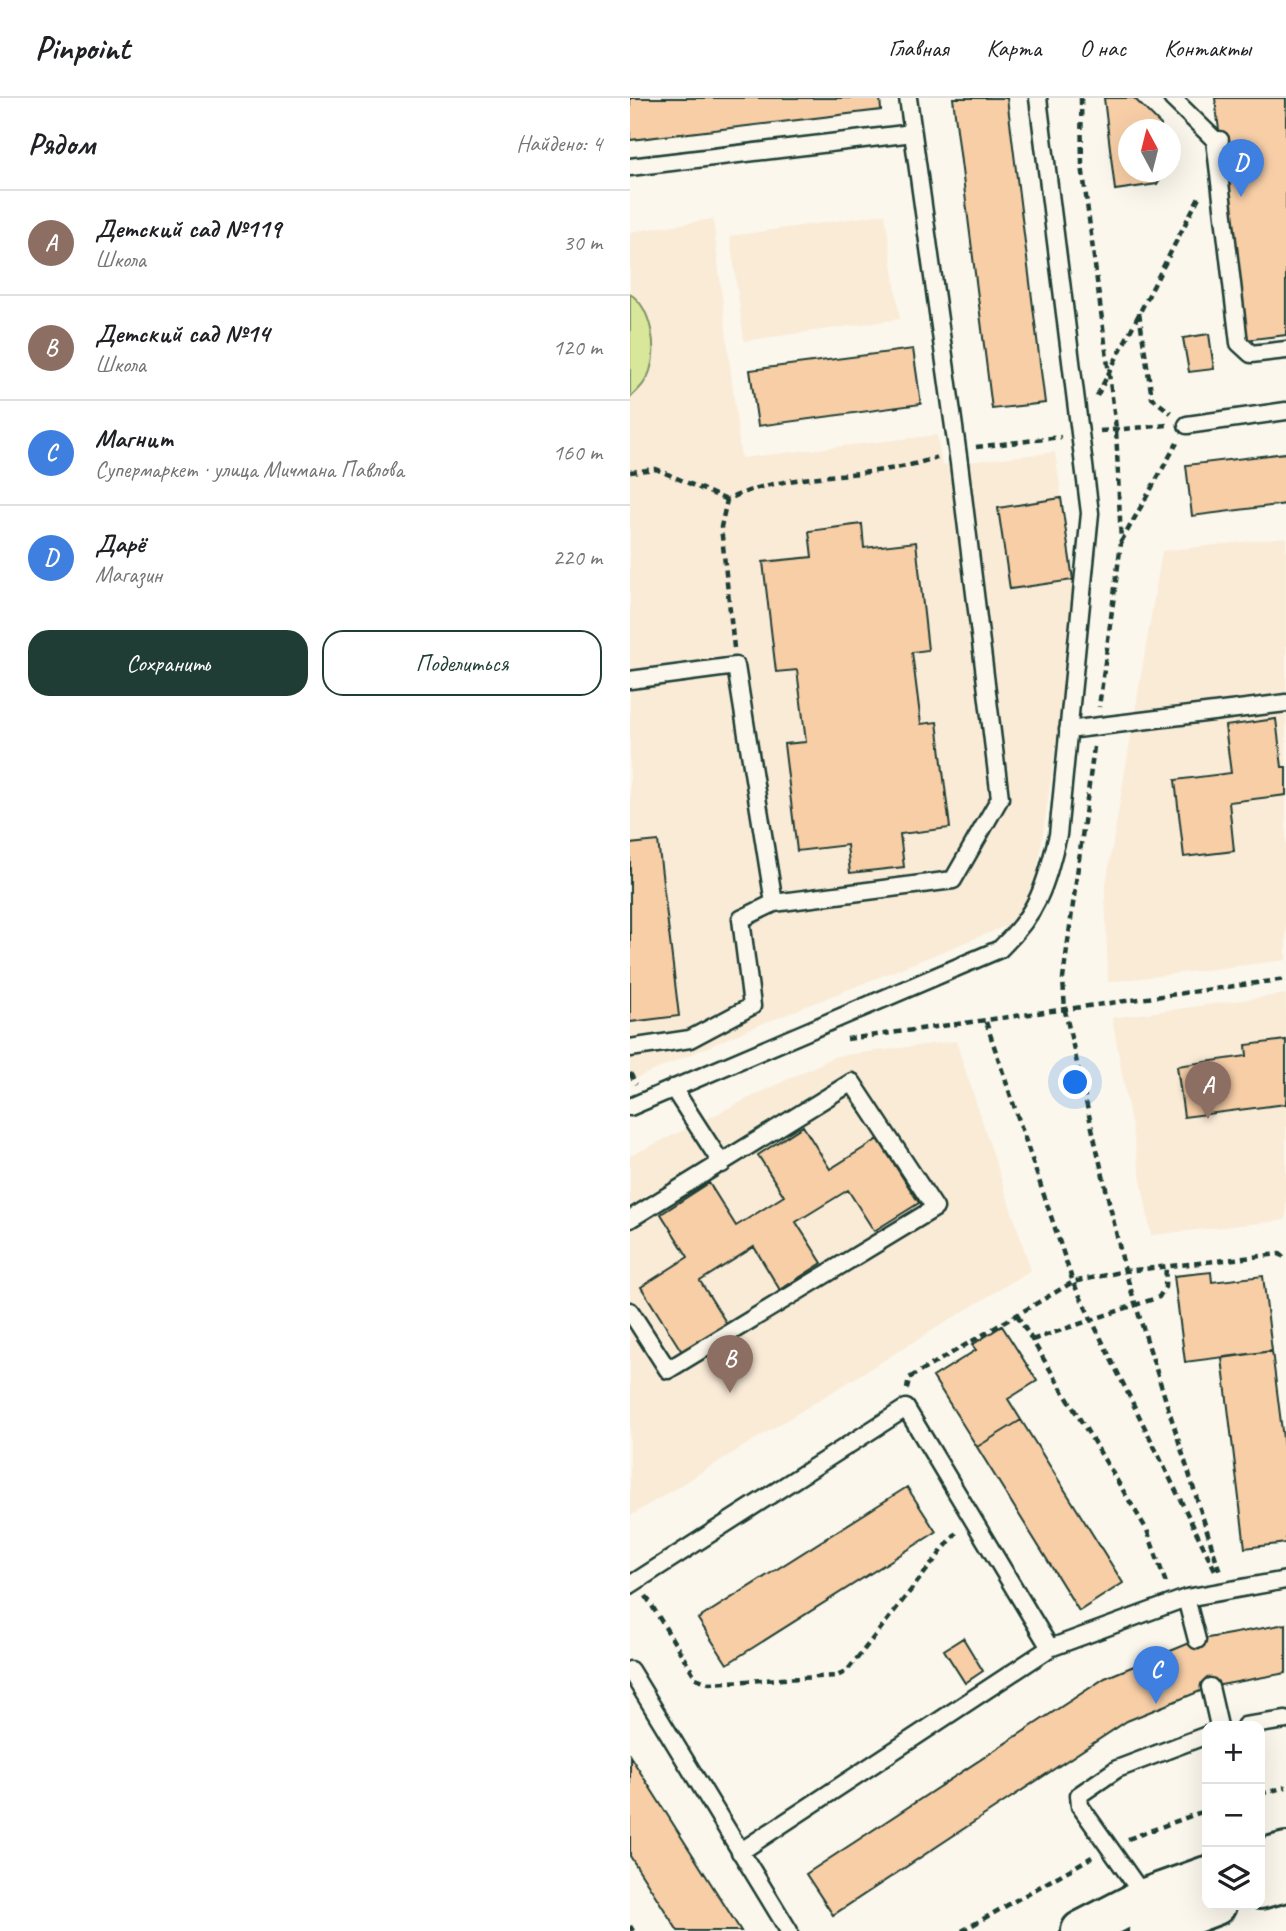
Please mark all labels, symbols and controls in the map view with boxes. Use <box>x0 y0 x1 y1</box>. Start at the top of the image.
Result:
text: Pinpoint <box>35 27 129 69</box>
text: Главная <box>888 33 949 63</box>
text: Карта <box>987 33 1041 63</box>
text: О нас <box>1079 33 1126 63</box>
text: Контакты <box>1164 33 1251 63</box>
north arrow <box>1118 119 1181 182</box>
text: Рядом <box>28 125 95 163</box>
text: Найдено: 4 <box>516 129 602 158</box>
pin: D <box>1218 139 1264 197</box>
text: Детский сад №119 <box>95 212 281 245</box>
text: A <box>45 228 57 257</box>
text: 30 m <box>563 228 602 257</box>
text: Школа <box>95 245 146 274</box>
text: Детский сад №14 <box>95 317 270 350</box>
text: B <box>45 333 57 362</box>
text: 120 m <box>553 333 602 362</box>
text: Школа <box>95 350 146 379</box>
text: Магнит <box>95 422 174 455</box>
text: C <box>46 438 56 467</box>
text: 160 m <box>553 438 602 467</box>
text: Супермаркет · улица Мичмана Павлова <box>95 455 404 484</box>
text: Дарё <box>95 527 144 560</box>
text: D <box>44 543 58 572</box>
text: 220 m <box>553 543 602 572</box>
text: Магазин <box>95 560 162 589</box>
button: Сохранить <box>28 630 308 696</box>
button: Поделиться <box>322 630 602 696</box>
pin: A <box>1185 1061 1231 1119</box>
your location <box>1058 1065 1092 1099</box>
pin: B <box>707 1335 753 1393</box>
pin: C <box>1133 1646 1179 1704</box>
map controls <box>1202 1721 1265 1910</box>
button: + <box>1202 1721 1265 1784</box>
button: − <box>1202 1784 1265 1847</box>
button: layers <box>1202 1847 1265 1910</box>

